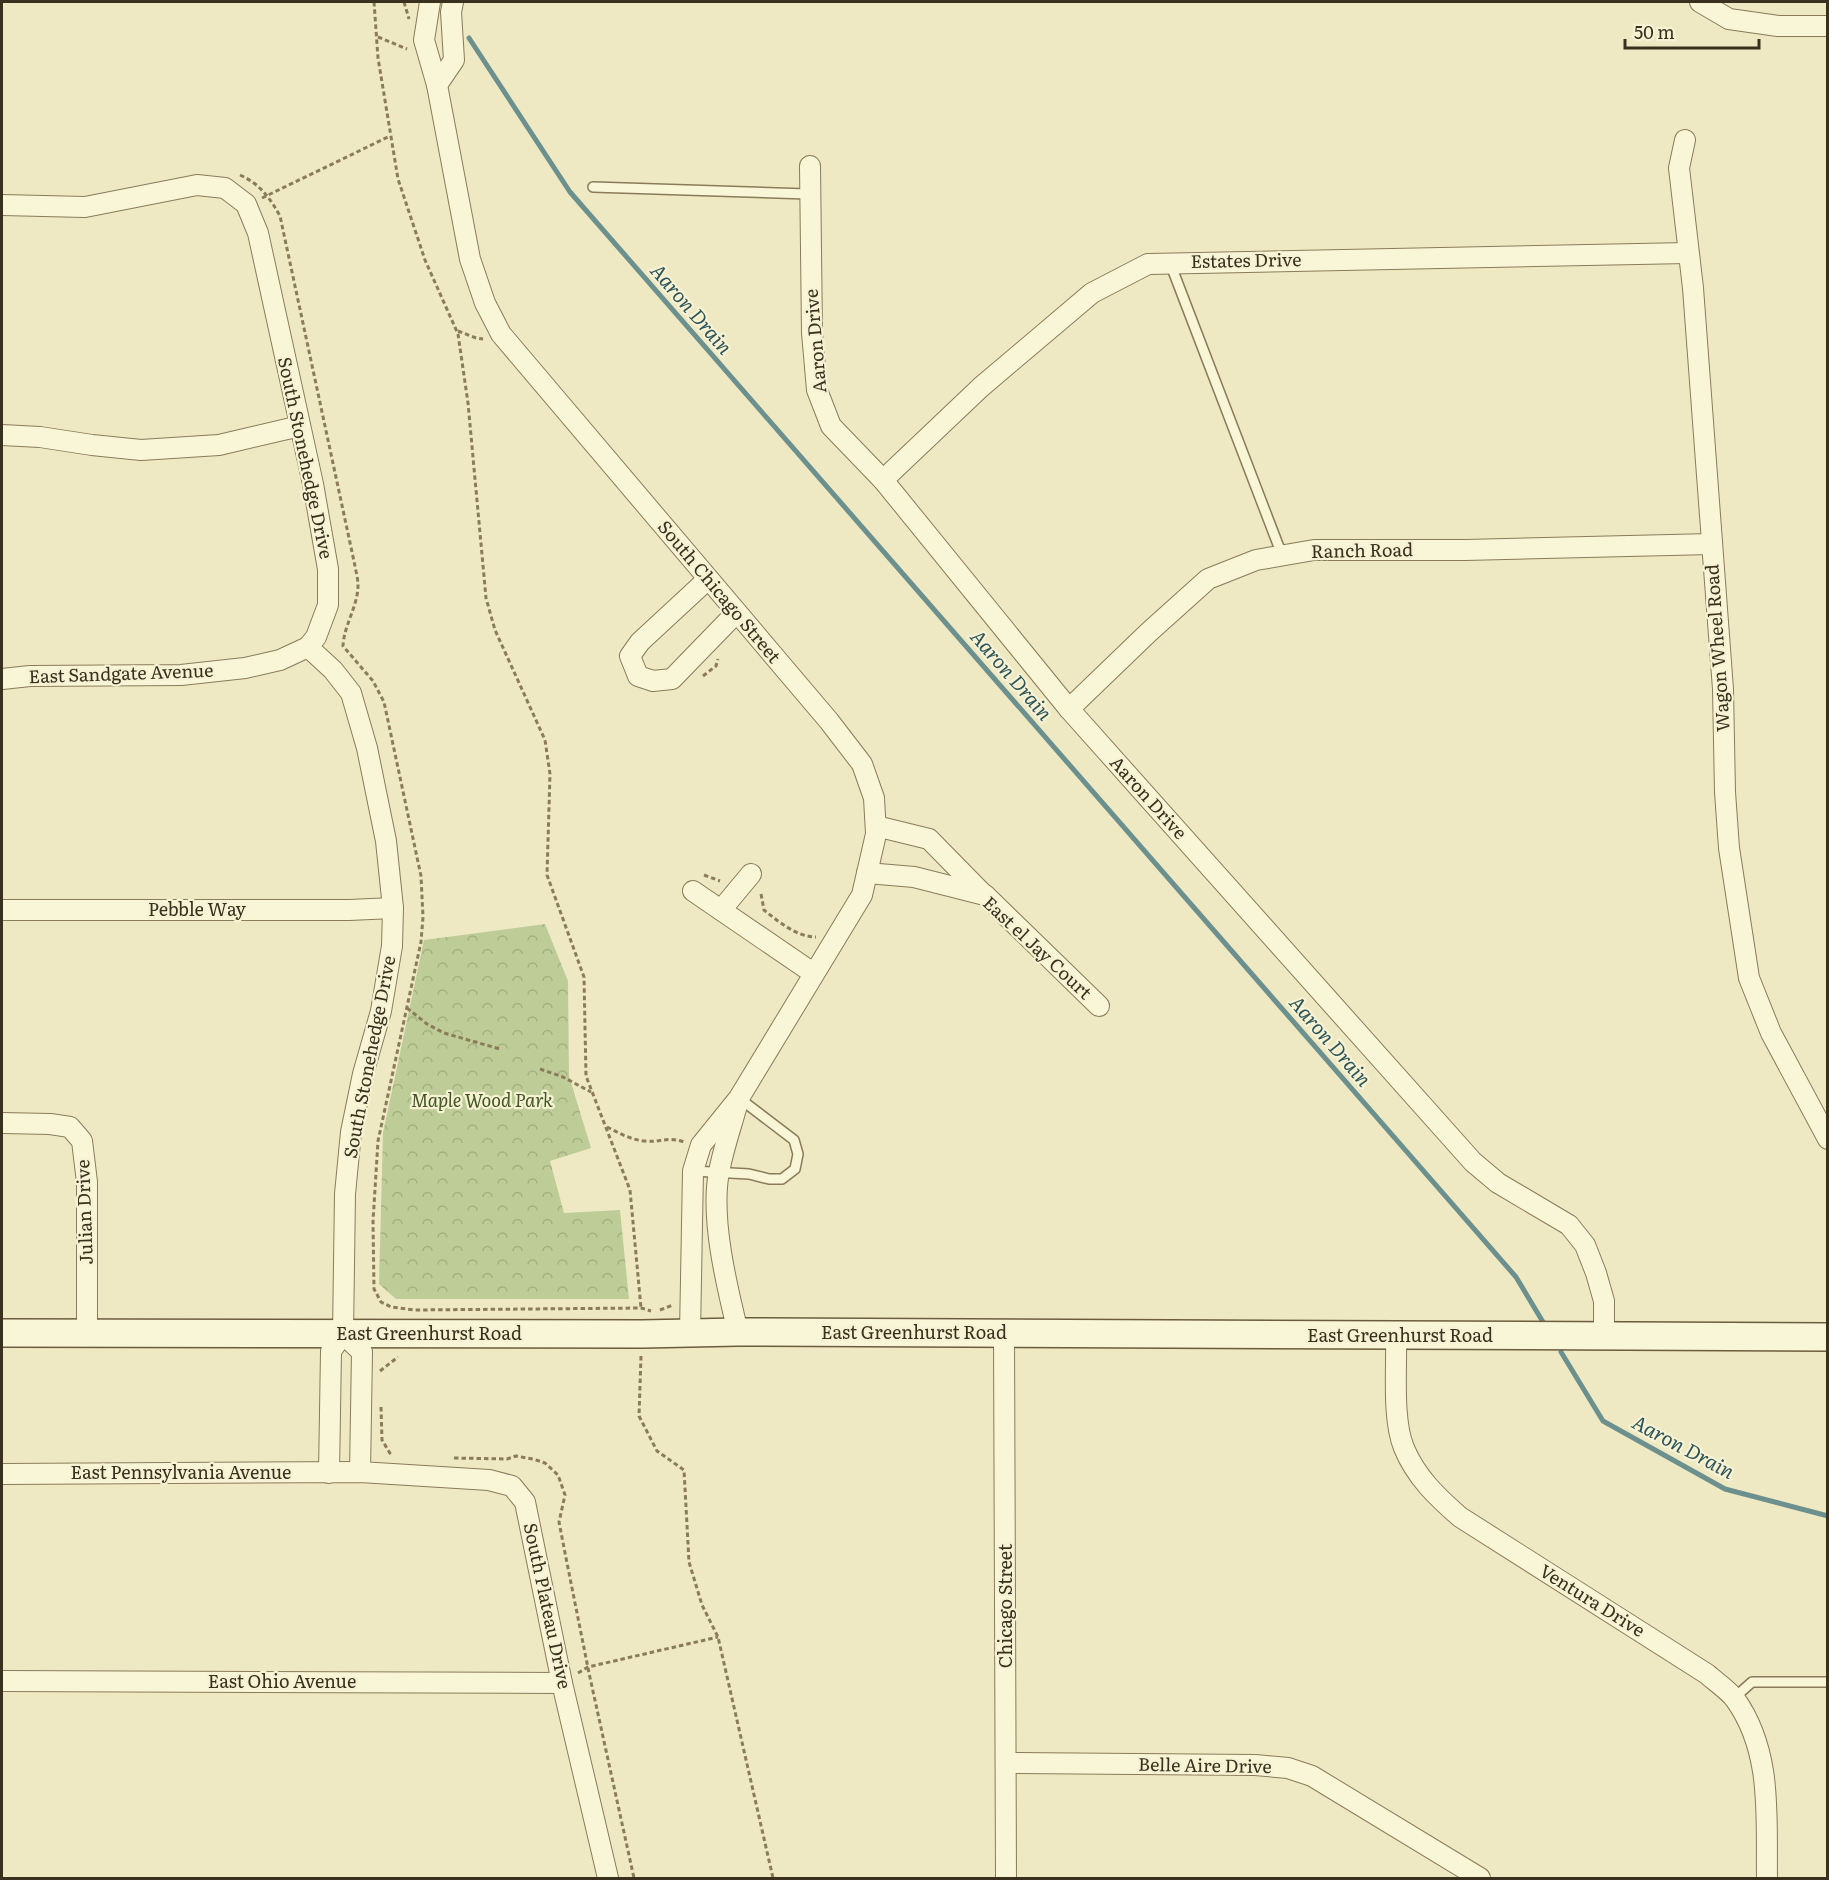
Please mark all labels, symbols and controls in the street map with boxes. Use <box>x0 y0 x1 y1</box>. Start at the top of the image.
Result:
scale bar <box>1625 12 1758 50</box>
text: 50 m <box>1634 18 1675 45</box>
street label: Estates Drive <box>1190 245 1302 274</box>
water label: Aaron Drain <box>644 255 741 360</box>
street label: Aaron Drive <box>797 288 832 394</box>
street label: South Stonehedge Drive <box>272 354 341 561</box>
street label: South Chicago Street <box>652 514 789 669</box>
street label: Ranch Road <box>1311 535 1413 564</box>
street label: Wagon Wheel Road <box>1697 563 1736 733</box>
water label: Aaron Drain <box>964 621 1061 726</box>
street label: East Sandgate Avenue <box>28 656 214 689</box>
street label: Aaron Drive <box>1104 749 1194 845</box>
street label: East el Jay Court <box>977 889 1099 1005</box>
street label: Pebble Way <box>148 895 247 922</box>
street label: South Stonehedge Drive <box>336 953 401 1160</box>
water label: Aaron Drain <box>1283 987 1380 1092</box>
park label: Maple Wood Park <box>411 1086 553 1113</box>
street label: Julian Drive <box>68 1159 99 1265</box>
street label: East Greenhurst Road <box>821 1318 1007 1345</box>
street label: East Greenhurst Road <box>336 1319 522 1346</box>
street label: East Greenhurst Road <box>1307 1321 1493 1348</box>
water label: Aaron Drain <box>1627 1406 1741 1485</box>
street label: East Pennsylvania Avenue <box>71 1458 291 1485</box>
street label: South Plateau Drive <box>518 1520 579 1691</box>
street label: Chicago Street <box>991 1543 1018 1668</box>
street label: Ventura Drive <box>1535 1557 1651 1643</box>
street label: East Ohio Avenue <box>208 1667 356 1694</box>
street label: Belle Aire Drive <box>1138 1750 1272 1779</box>

